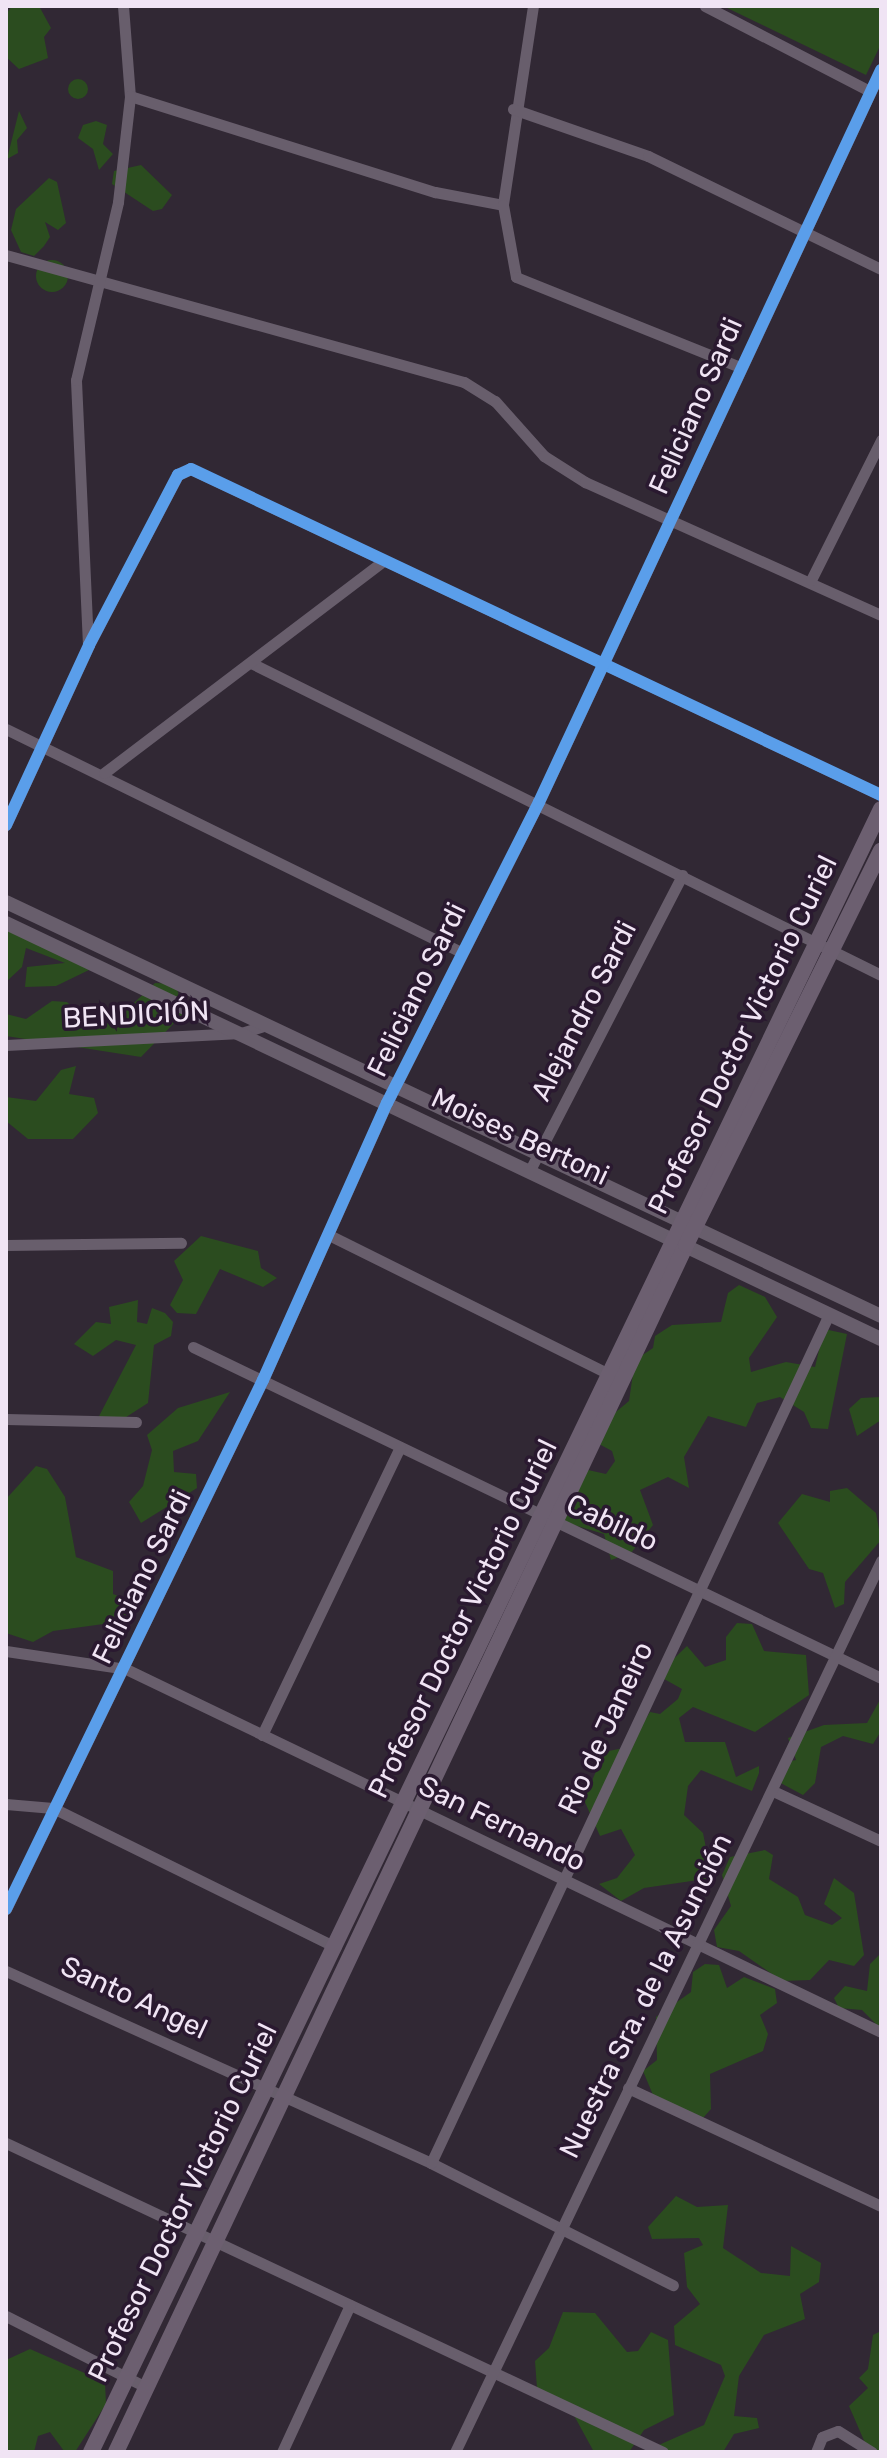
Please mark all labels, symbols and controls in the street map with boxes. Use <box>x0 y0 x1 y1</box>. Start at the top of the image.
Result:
street label: Feliciano Sardi <box>642 313 750 499</box>
street label: Profesor Doctor Victorio Curiel <box>641 849 845 1221</box>
street label: Feliciano Sardi <box>360 897 474 1083</box>
street label: Alejandro Sardi <box>524 915 644 1107</box>
street label: BENDICIÓN <box>62 994 210 1036</box>
street label: Moises Bertoni <box>426 1081 614 1193</box>
street label: Profesor Doctor Victorio Curiel <box>361 1433 565 1805</box>
street label: Feliciano Sardi <box>85 1484 199 1670</box>
street label: Cabildo <box>561 1487 663 1559</box>
street label: Rio de Janeiro <box>551 1637 661 1819</box>
street label: San Fernando <box>413 1769 591 1879</box>
street label: Nuestra Sra. de la Asunción <box>553 1828 739 2164</box>
street label: Santo Angel <box>55 1949 213 2047</box>
street label: Profesor Doctor Victorio Curiel <box>81 2017 285 2389</box>

